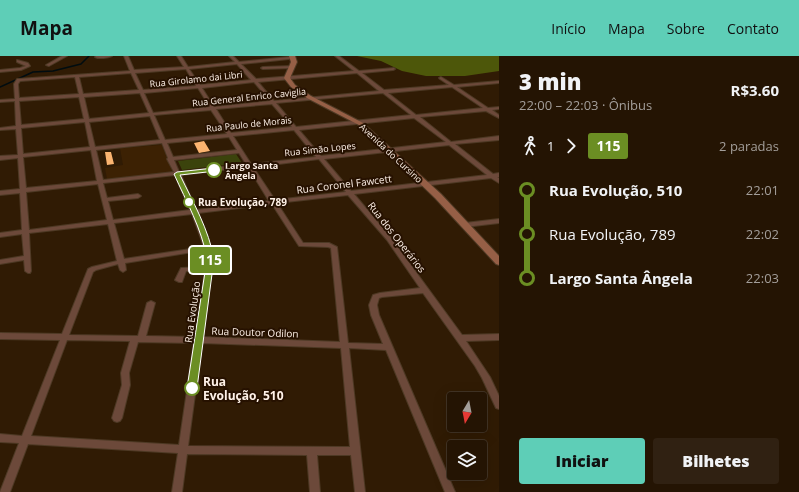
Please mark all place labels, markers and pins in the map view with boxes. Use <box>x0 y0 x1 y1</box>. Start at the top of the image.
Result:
place label: Largo Santa Ângela <box>225 159 278 182</box>
marker: Largo Santa Ângela <box>206 162 222 178</box>
place label: Rua Evolução, 789 <box>198 195 287 209</box>
marker: Rua Evolução, 789 <box>183 196 195 208</box>
place label: Rua Evolução, 510 <box>203 373 284 404</box>
marker: Rua Evolução, 510 <box>184 380 200 396</box>

